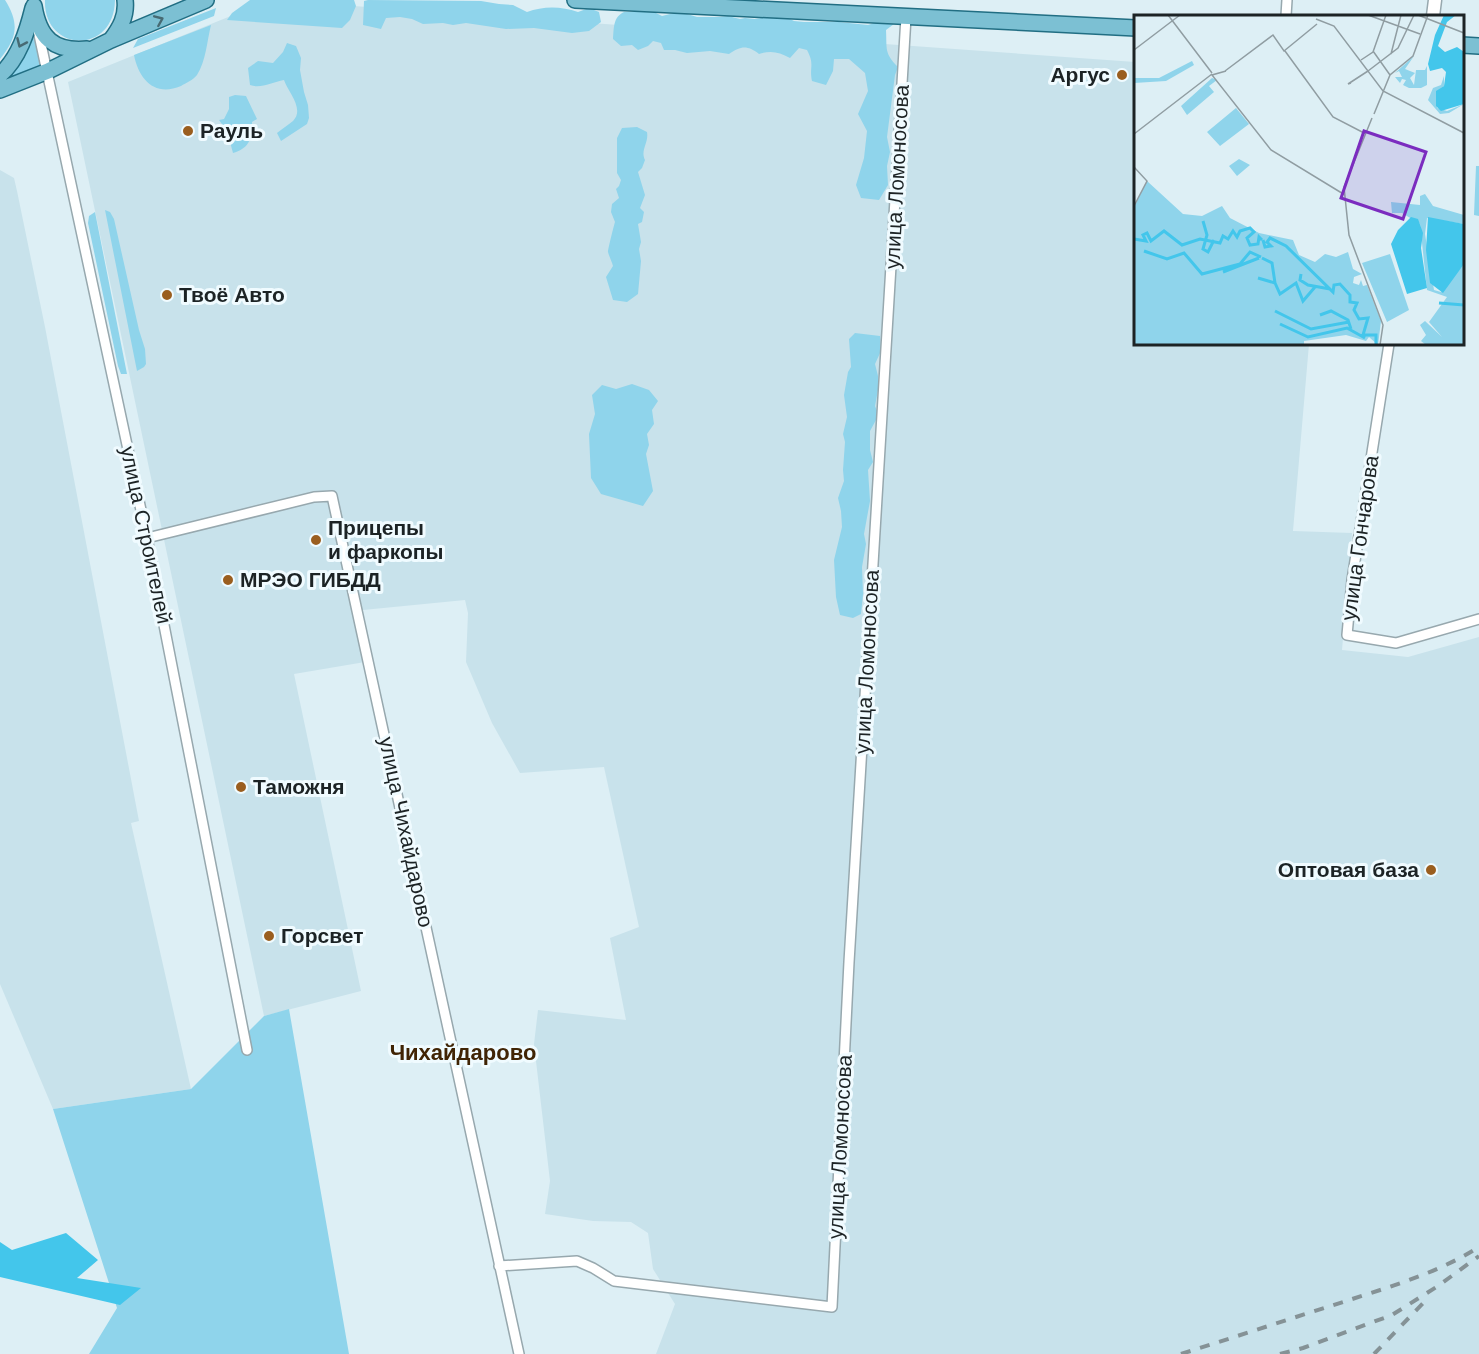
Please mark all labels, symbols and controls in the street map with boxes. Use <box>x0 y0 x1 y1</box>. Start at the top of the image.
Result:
inset map <box>1134 15 1464 345</box>
one-way arrow <box>152 16 163 28</box>
one-way arrow <box>16 36 28 47</box>
place label: Аргус <box>1050 62 1110 87</box>
marker: Аргус <box>1115 68 1129 82</box>
street label: улица Ломоносова <box>879 84 914 270</box>
place label: Рауль <box>200 118 263 143</box>
marker: Рауль <box>181 124 195 138</box>
place label: Твоё Авто <box>179 282 285 307</box>
marker: Твоё Авто <box>160 288 174 302</box>
street label: улица Строителей <box>115 444 178 626</box>
street label: улица Гончарова <box>1336 453 1384 622</box>
place label: Прицепы и фаркопы <box>328 515 443 564</box>
marker: Прицепы и фаркопы <box>309 533 323 547</box>
place label: МРЭО ГИБДД <box>240 567 381 592</box>
street label: улица Ломоносова <box>849 569 884 755</box>
marker: МРЭО ГИБДД <box>221 573 235 587</box>
street label: улица Чихайдарово <box>374 734 439 929</box>
place label: Таможня <box>253 774 345 799</box>
marker: Таможня <box>234 780 248 794</box>
place label: Оптовая база <box>1278 857 1419 882</box>
marker: Оптовая база <box>1424 863 1438 877</box>
place label: Горсвет <box>281 923 364 948</box>
marker: Горсвет <box>262 929 276 943</box>
district label: Чихайдарово <box>390 1040 536 1065</box>
street label: улица Ломоносова <box>822 1054 857 1240</box>

